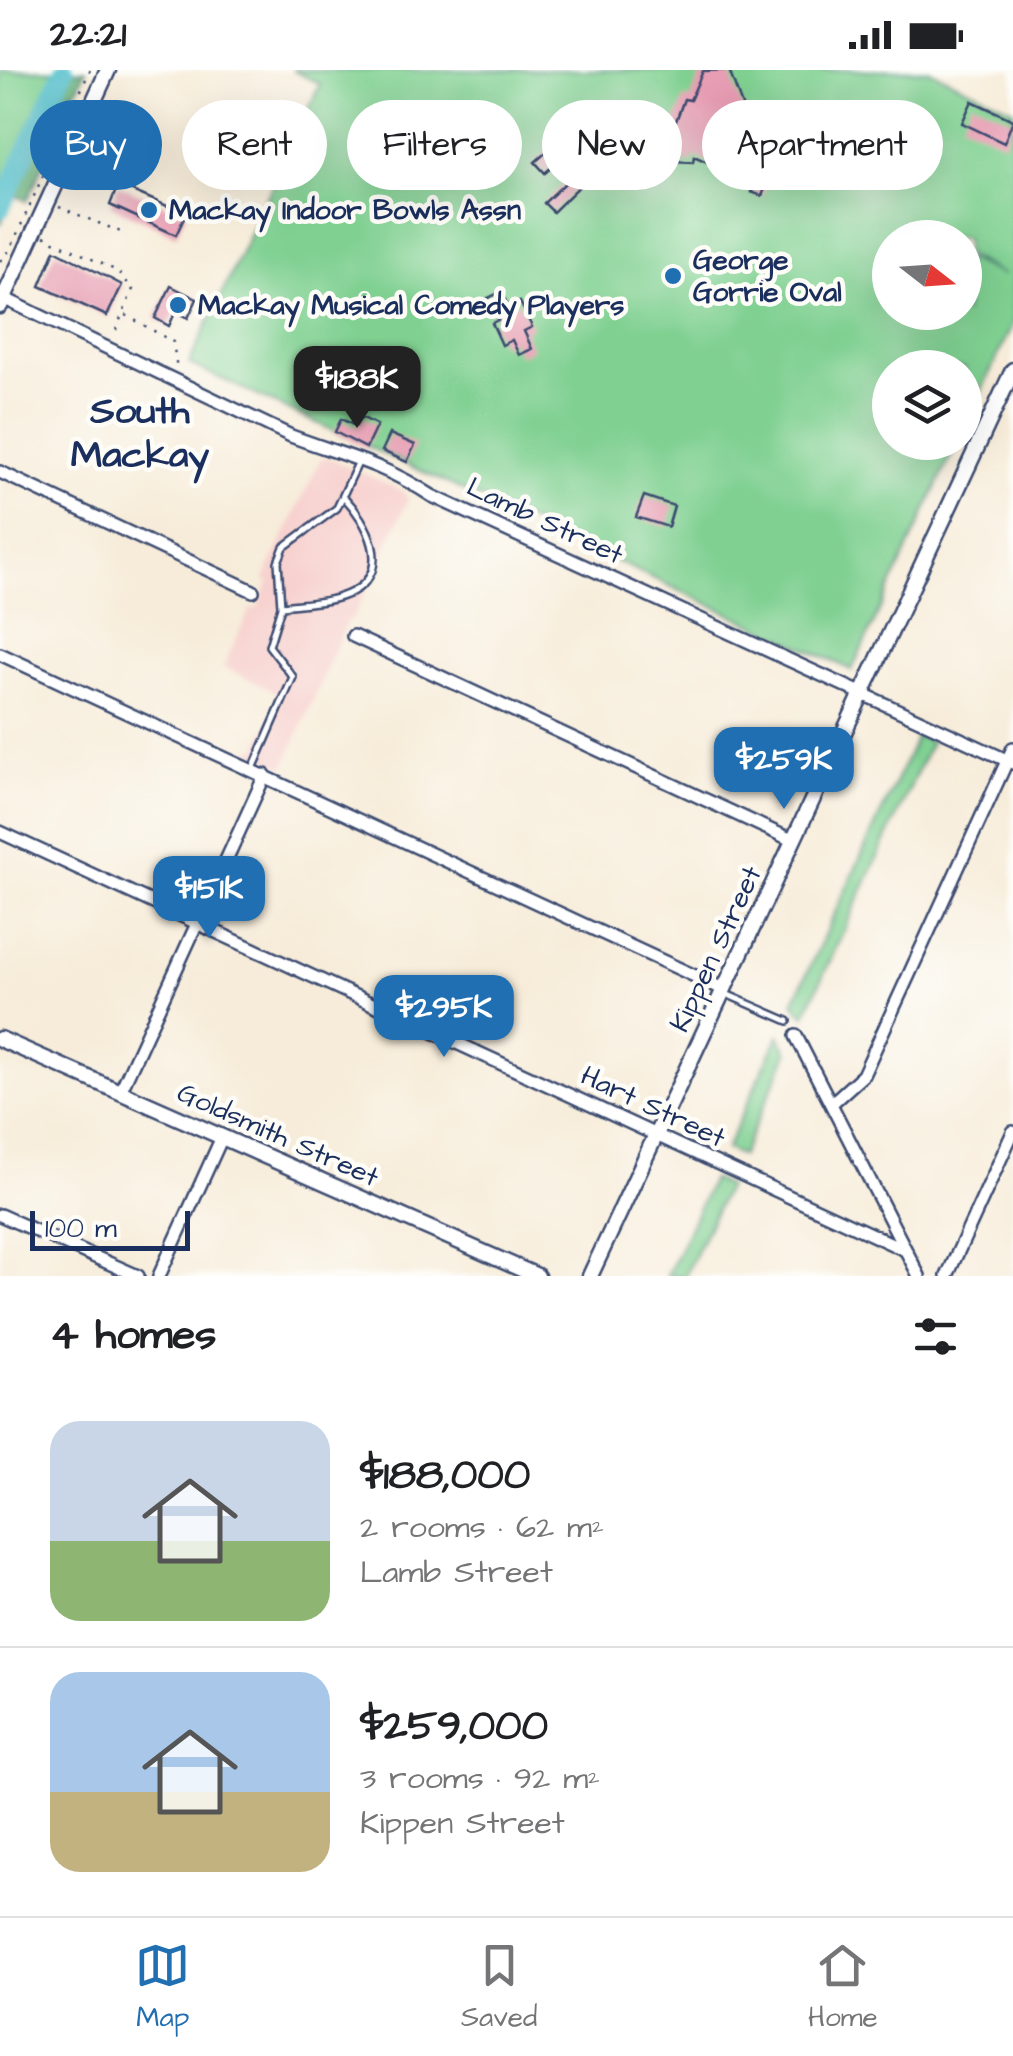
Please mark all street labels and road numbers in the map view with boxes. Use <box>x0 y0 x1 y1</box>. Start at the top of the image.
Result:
street label: Lamb Street <box>460 468 630 575</box>
street label: Kippen Street <box>660 859 772 1038</box>
street label: Hart Street <box>574 1056 732 1158</box>
street label: Goldsmith Street <box>171 1073 386 1197</box>

